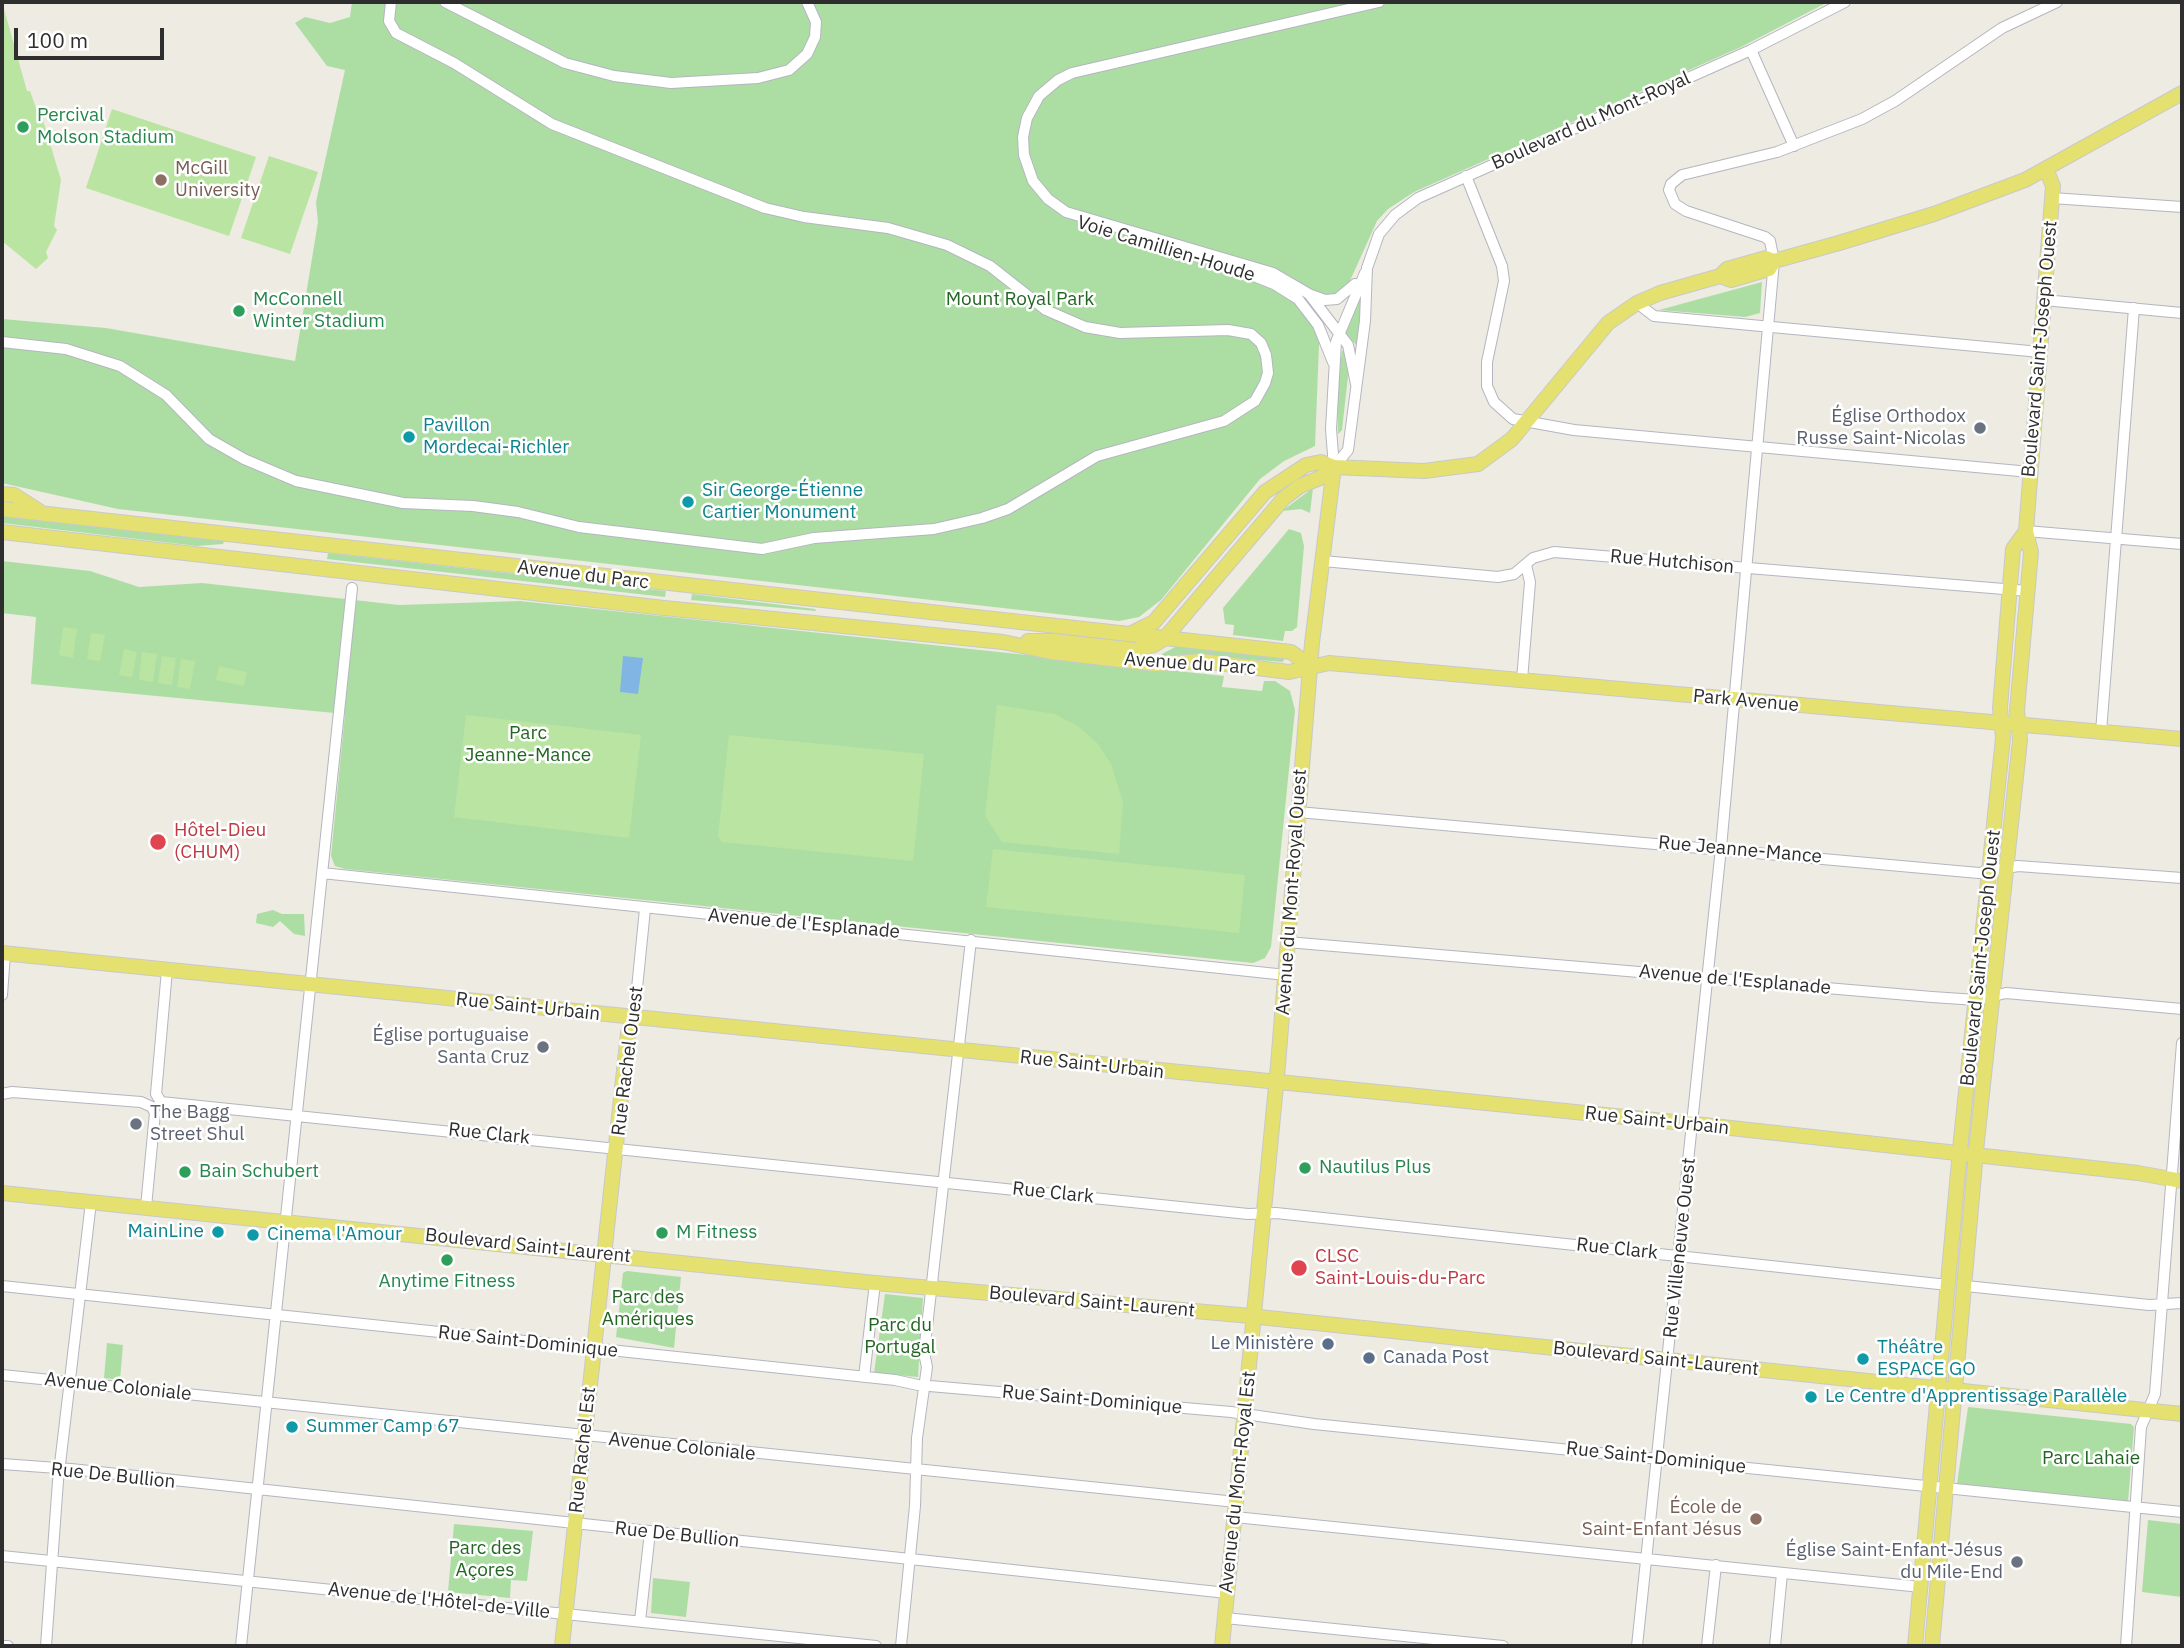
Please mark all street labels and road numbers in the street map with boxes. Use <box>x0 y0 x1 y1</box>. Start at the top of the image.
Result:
street label: Boulevard du Mont-Royal <box>1488 67 1694 175</box>
street label: Voie Camillien-Houde <box>1074 211 1258 287</box>
street label: Boulevard Saint-Joseph Ouest <box>2017 220 2063 478</box>
street label: Rue Hutchison <box>1609 545 1735 579</box>
street label: Avenue du Parc <box>516 556 650 594</box>
street label: Avenue du Parc <box>1123 648 1257 680</box>
street label: Park Avenue <box>1692 685 1800 717</box>
street label: Avenue du Mont-Royal Ouest <box>1272 768 1312 1016</box>
street label: Boulevard Saint-Joseph Ouest <box>1956 829 2006 1087</box>
street label: Rue Jeanne-Mance <box>1657 831 1823 869</box>
street label: Avenue de l'Esplanade <box>707 904 901 944</box>
street label: Avenue de l'Esplanade <box>1638 960 1832 1000</box>
street label: Rue Rachel Ouest <box>607 985 649 1137</box>
street label: Rue Saint-Urbain <box>455 988 601 1026</box>
street label: Rue Saint-Urbain <box>1019 1046 1165 1084</box>
street label: Rue Saint-Urbain <box>1584 1102 1730 1140</box>
street label: Rue Clark <box>447 1118 531 1150</box>
street label: Rue Villeneuve Ouest <box>1659 1157 1701 1339</box>
street label: Rue Clark <box>1011 1177 1095 1209</box>
street label: Boulevard Saint-Laurent <box>424 1224 632 1268</box>
street label: Rue Clark <box>1575 1233 1659 1265</box>
street label: Boulevard Saint-Laurent <box>988 1282 1196 1322</box>
street label: Rue Saint-Dominique <box>437 1321 619 1363</box>
street label: Boulevard Saint-Laurent <box>1552 1337 1760 1381</box>
street label: Avenue Coloniale <box>43 1368 193 1406</box>
street label: Avenue du Mont-Royal Est <box>1215 1370 1261 1594</box>
street label: Rue Saint-Dominique <box>1001 1381 1183 1419</box>
street label: Rue Rachel Est <box>565 1386 601 1514</box>
street label: Avenue Coloniale <box>607 1428 757 1466</box>
street label: Rue Saint-Dominique <box>1565 1437 1747 1479</box>
street label: Rue De Bullion <box>50 1458 176 1494</box>
street label: Rue De Bullion <box>614 1517 740 1553</box>
street label: Avenue de l'Hôtel-de-Ville <box>327 1578 551 1624</box>

